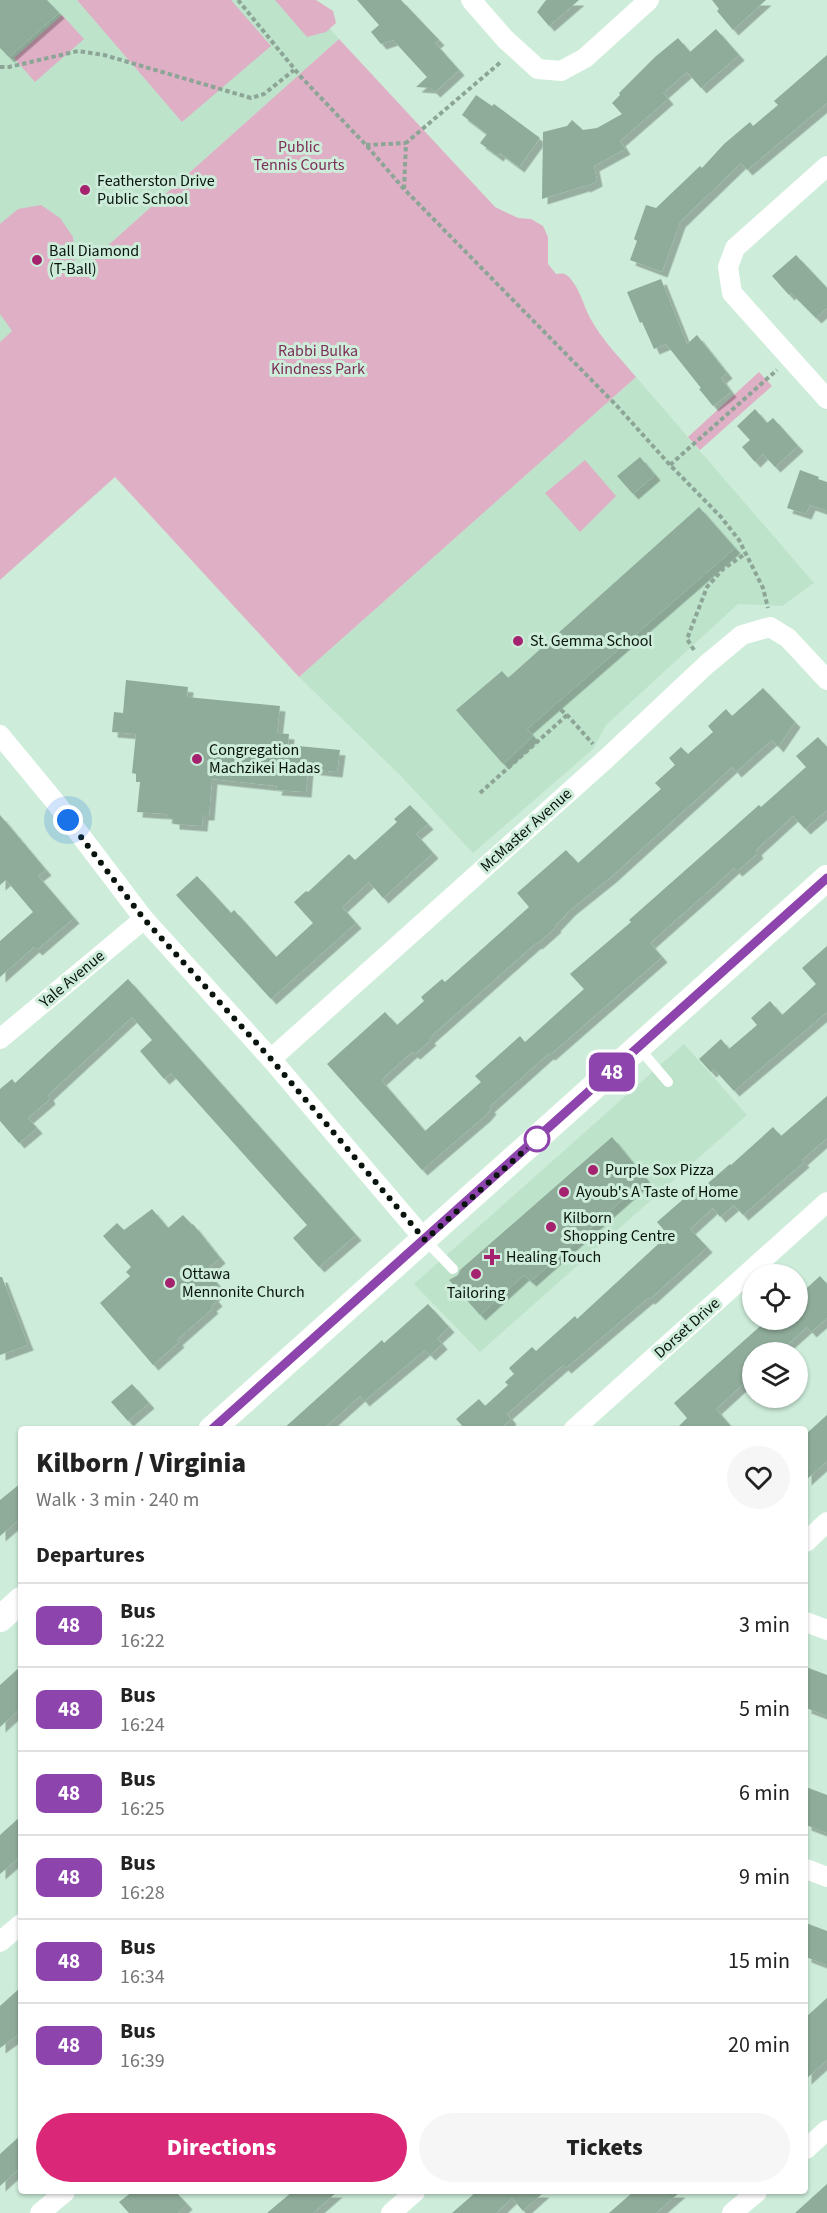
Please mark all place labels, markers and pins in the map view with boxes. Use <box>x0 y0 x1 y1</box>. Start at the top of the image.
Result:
place label: Featherston Drive Public School <box>97 170 215 210</box>
marker: Featherston Drive Public School <box>78 183 92 197</box>
place label: Ball Diamond (T-Ball) <box>49 240 139 280</box>
marker: Ball Diamond (T-Ball) <box>30 253 44 267</box>
place label: St. Gemma School <box>530 630 652 652</box>
marker: St. Gemma School <box>511 634 525 648</box>
place label: Congregation Machzikei Hadas <box>209 739 321 779</box>
marker: Congregation Machzikei Hadas <box>190 752 204 766</box>
unlabelled marker <box>524 1126 550 1152</box>
place label: Purple Sox Pizza <box>605 1159 714 1181</box>
marker: Purple Sox Pizza <box>586 1163 600 1177</box>
place label: Ayoub's A Taste of Home <box>576 1181 738 1203</box>
marker: Ayoub's A Taste of Home <box>557 1185 571 1199</box>
place label: Kilborn Shopping Centre <box>563 1207 675 1247</box>
marker: Kilborn Shopping Centre <box>544 1220 558 1234</box>
place label: Healing Touch <box>506 1246 601 1268</box>
marker: Healing Touch <box>483 1248 501 1266</box>
place label: Ottawa Mennonite Church <box>182 1263 305 1303</box>
marker: Tailoring <box>469 1267 483 1281</box>
marker: Ottawa Mennonite Church <box>163 1276 177 1290</box>
place label: Tailoring <box>447 1282 505 1304</box>

